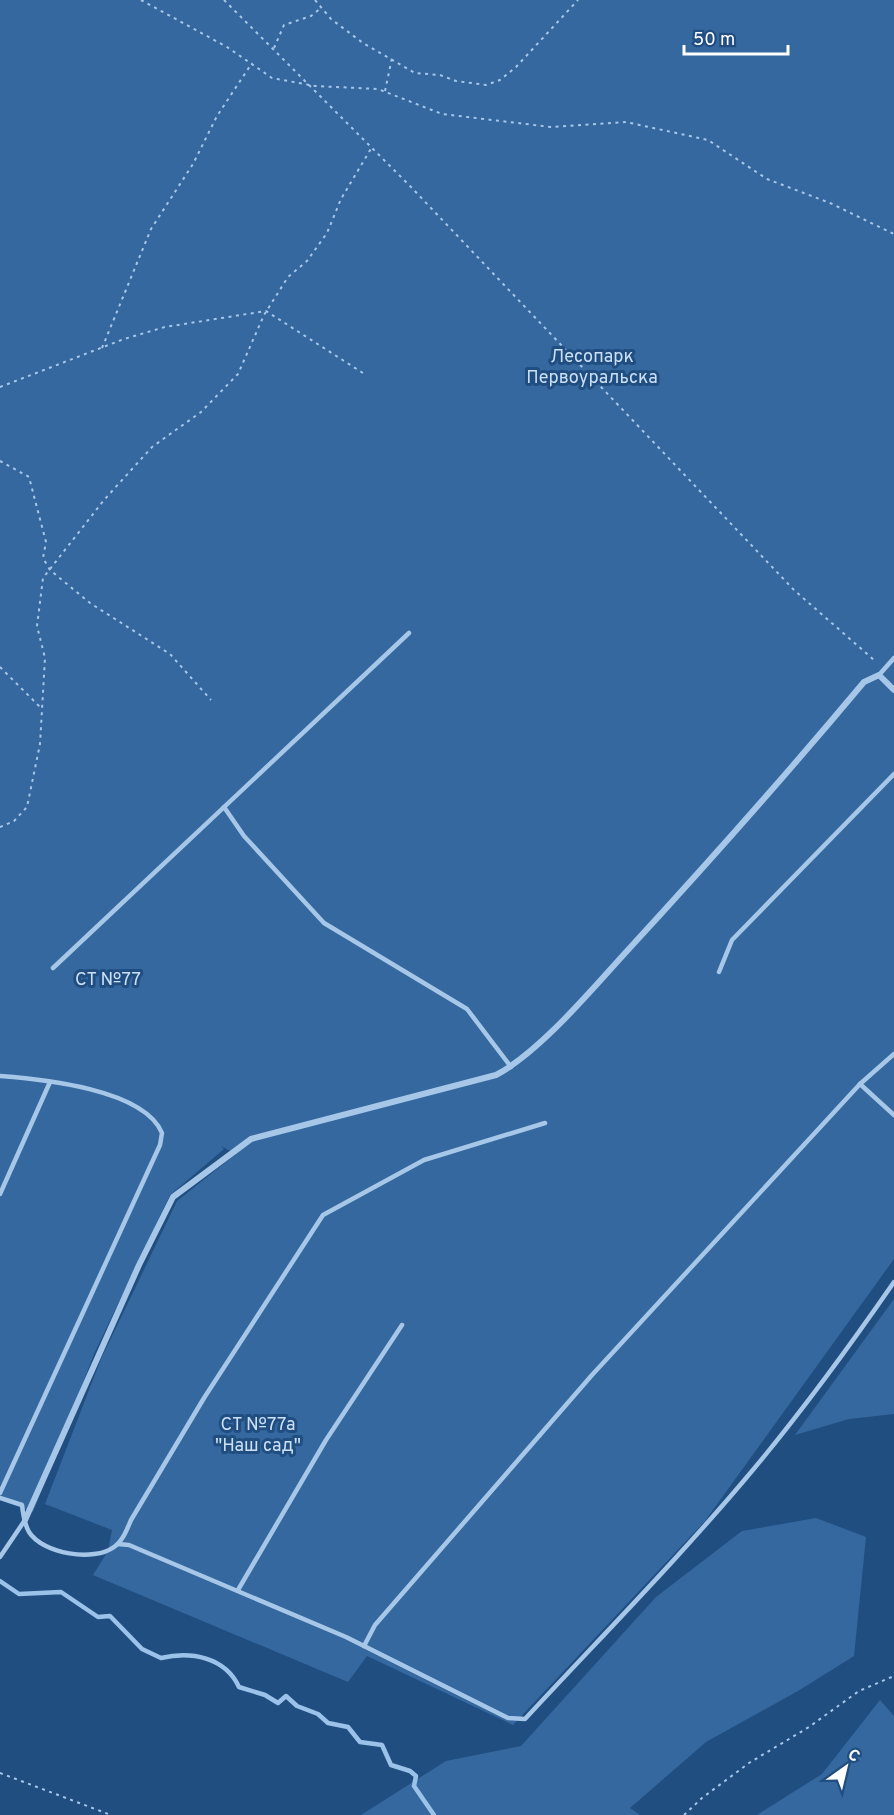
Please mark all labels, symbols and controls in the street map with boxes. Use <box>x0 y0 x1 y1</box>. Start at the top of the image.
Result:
scale bar <box>684 18 788 56</box>
text: 50 m <box>693 29 735 52</box>
park label: Лесопарк Первоуральска <box>526 346 658 390</box>
park label: СТ №77 <box>75 969 141 992</box>
park label: СТ №77а "Наш сад" <box>215 1414 301 1458</box>
north arrow <box>816 1737 876 1797</box>
text: С <box>843 1745 863 1767</box>

